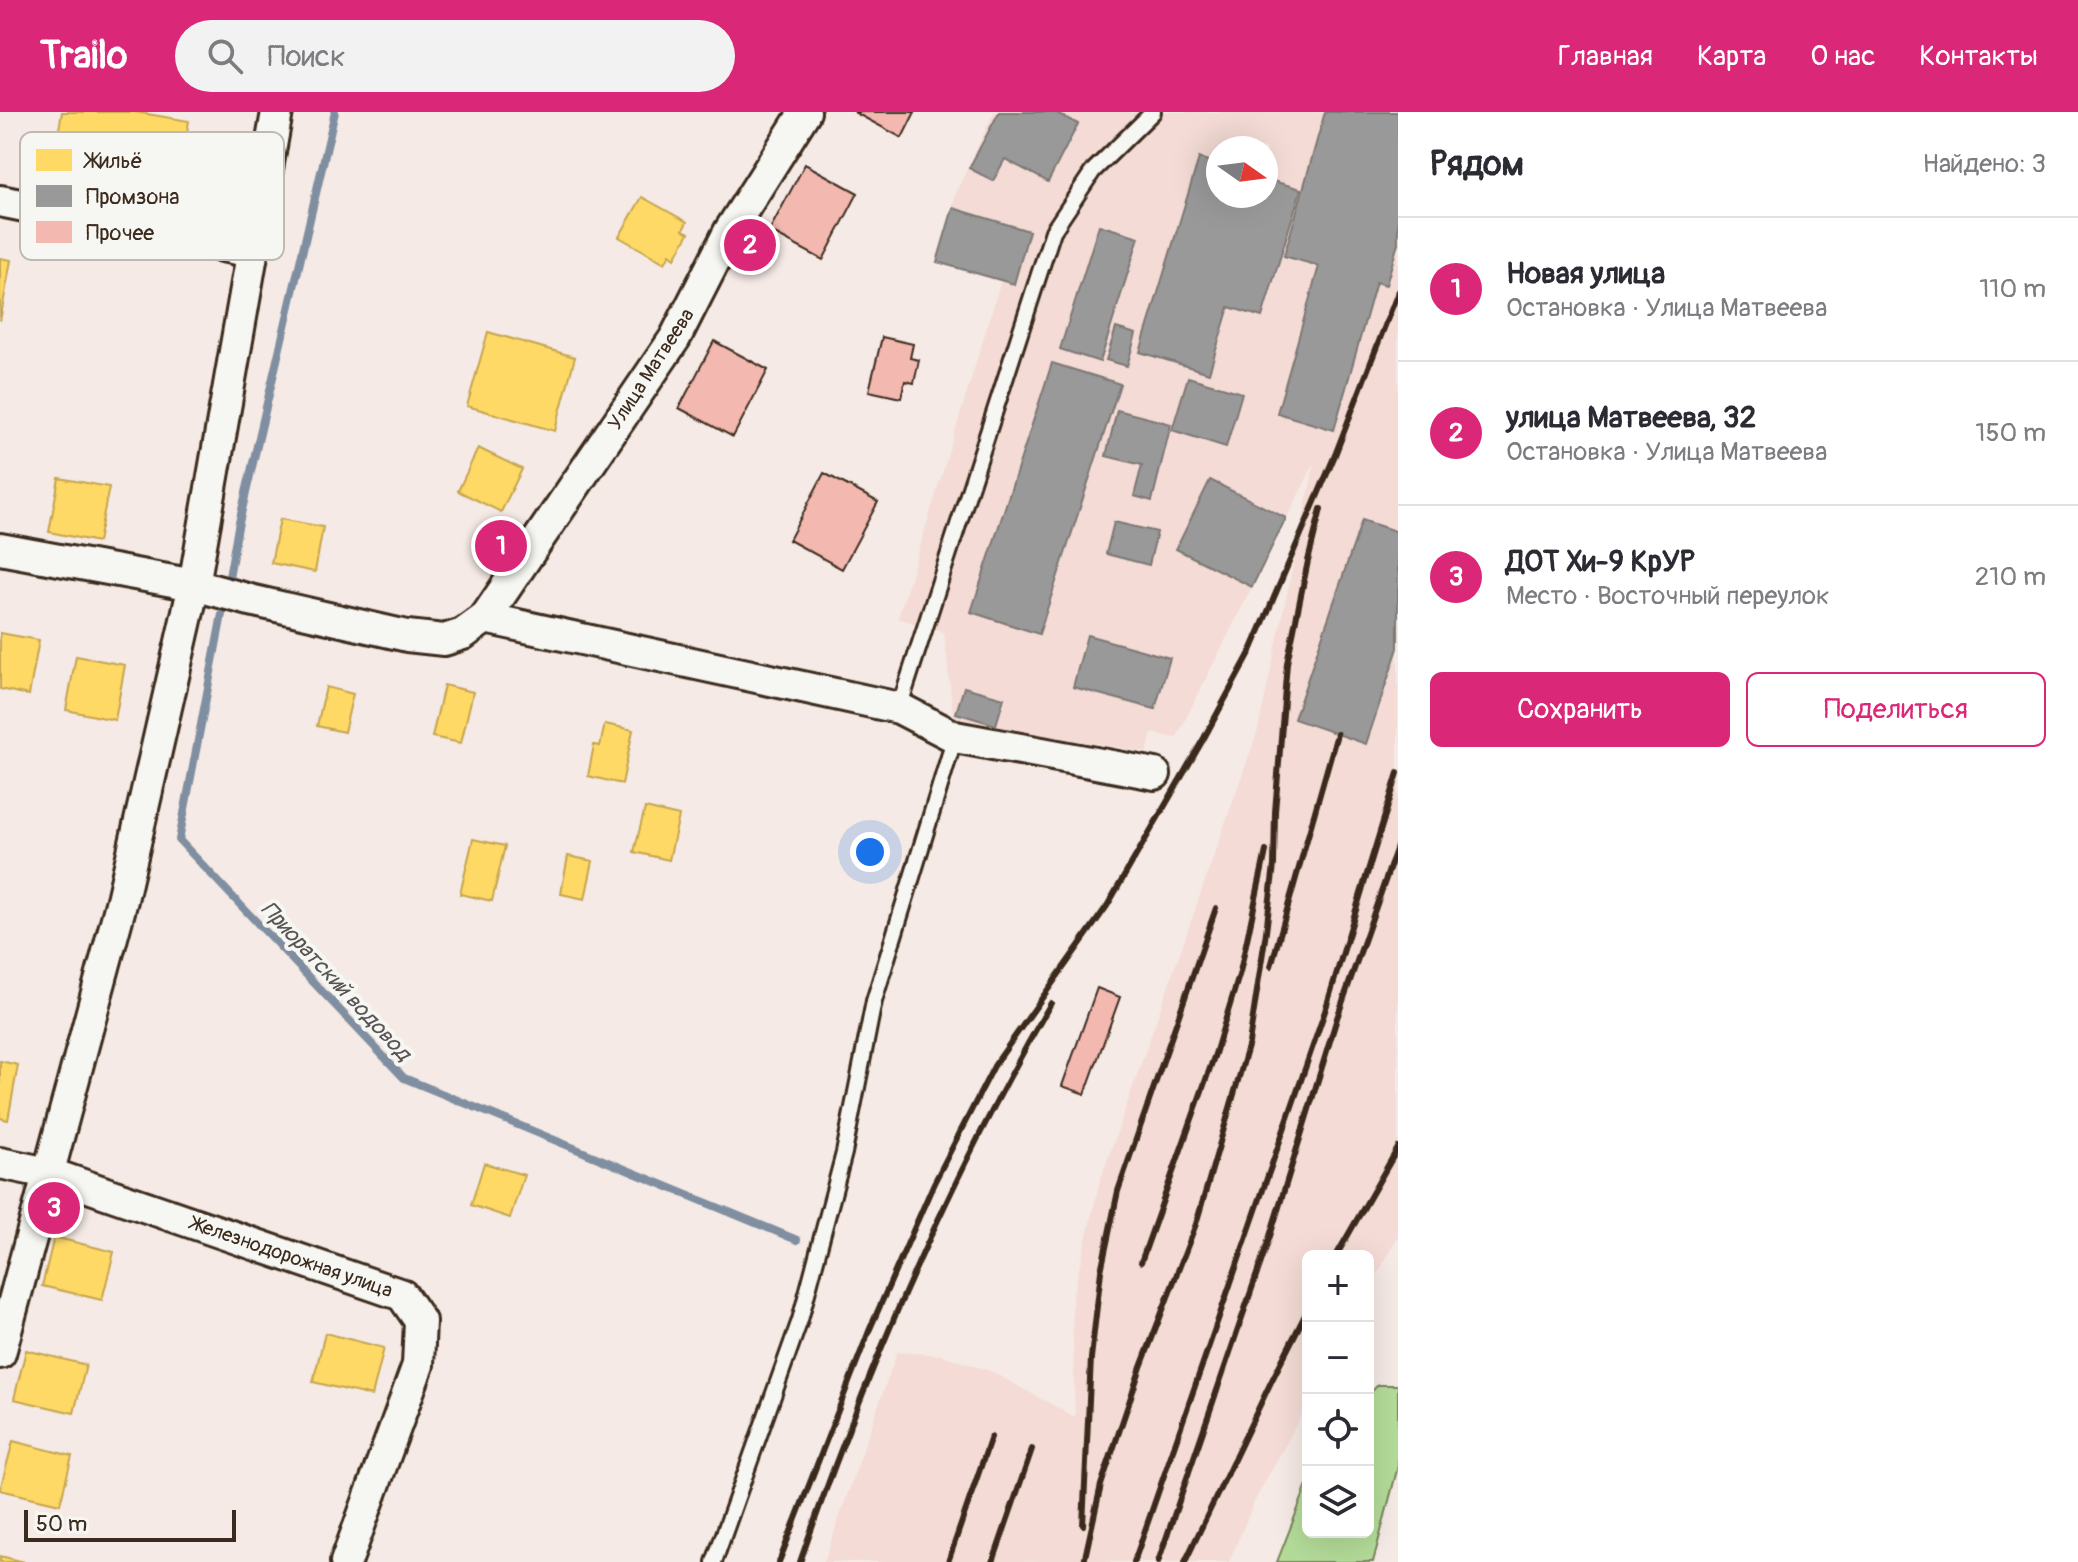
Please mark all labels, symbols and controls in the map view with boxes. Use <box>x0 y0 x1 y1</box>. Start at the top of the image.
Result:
search box <box>175 20 735 92</box>
text: Trailo <box>40 32 127 80</box>
icon: search <box>203 34 247 78</box>
text: Поиск <box>267 38 346 75</box>
text: Главная <box>1558 39 1653 74</box>
text: Карта <box>1697 39 1766 74</box>
text: О нас <box>1810 39 1875 74</box>
text: Контакты <box>1919 39 2038 74</box>
legend <box>20 132 284 260</box>
north arrow <box>1206 136 1278 208</box>
text: Рядом <box>1430 143 1524 186</box>
text: Жильё <box>83 147 143 175</box>
text: Найдено: 3 <box>1923 148 2046 180</box>
text: Промзона <box>86 183 180 211</box>
pin: 2 <box>724 215 776 275</box>
text: Прочее <box>86 219 154 247</box>
text: Новая улица <box>1506 255 1665 292</box>
text: 1 <box>1451 273 1461 305</box>
text: 110 m <box>1979 273 2046 305</box>
text: Остановка · Улица Матвеева <box>1506 292 1827 324</box>
street label: Улица Матвеева <box>602 303 700 435</box>
text: улица Матвеева, 32 <box>1506 399 1756 436</box>
text: 2 <box>1449 417 1463 449</box>
text: 150 m <box>1975 417 2046 449</box>
text: Остановка · Улица Матвеева <box>1506 436 1827 468</box>
pin: 1 <box>475 516 527 576</box>
text: ДОТ Хи-9 КрУР <box>1506 543 1695 580</box>
text: 3 <box>1449 561 1463 593</box>
text: 210 m <box>1975 561 2046 593</box>
text: Место · Восточный переулок <box>1506 580 1830 612</box>
button: Сохранить <box>1430 672 1730 747</box>
button: Поделиться <box>1746 672 2046 747</box>
your location <box>850 832 890 872</box>
water label: Приоратский водовод <box>255 895 418 1068</box>
pin: 3 <box>28 1178 80 1238</box>
street label: Железнодорожная улица <box>185 1210 396 1303</box>
map controls <box>1302 1250 1374 1538</box>
button: + <box>1302 1250 1374 1322</box>
button: − <box>1302 1322 1374 1394</box>
button: locate <box>1302 1394 1374 1466</box>
button: layers <box>1302 1466 1374 1538</box>
scale bar <box>24 1506 236 1542</box>
text: 50 m <box>36 1510 87 1538</box>

